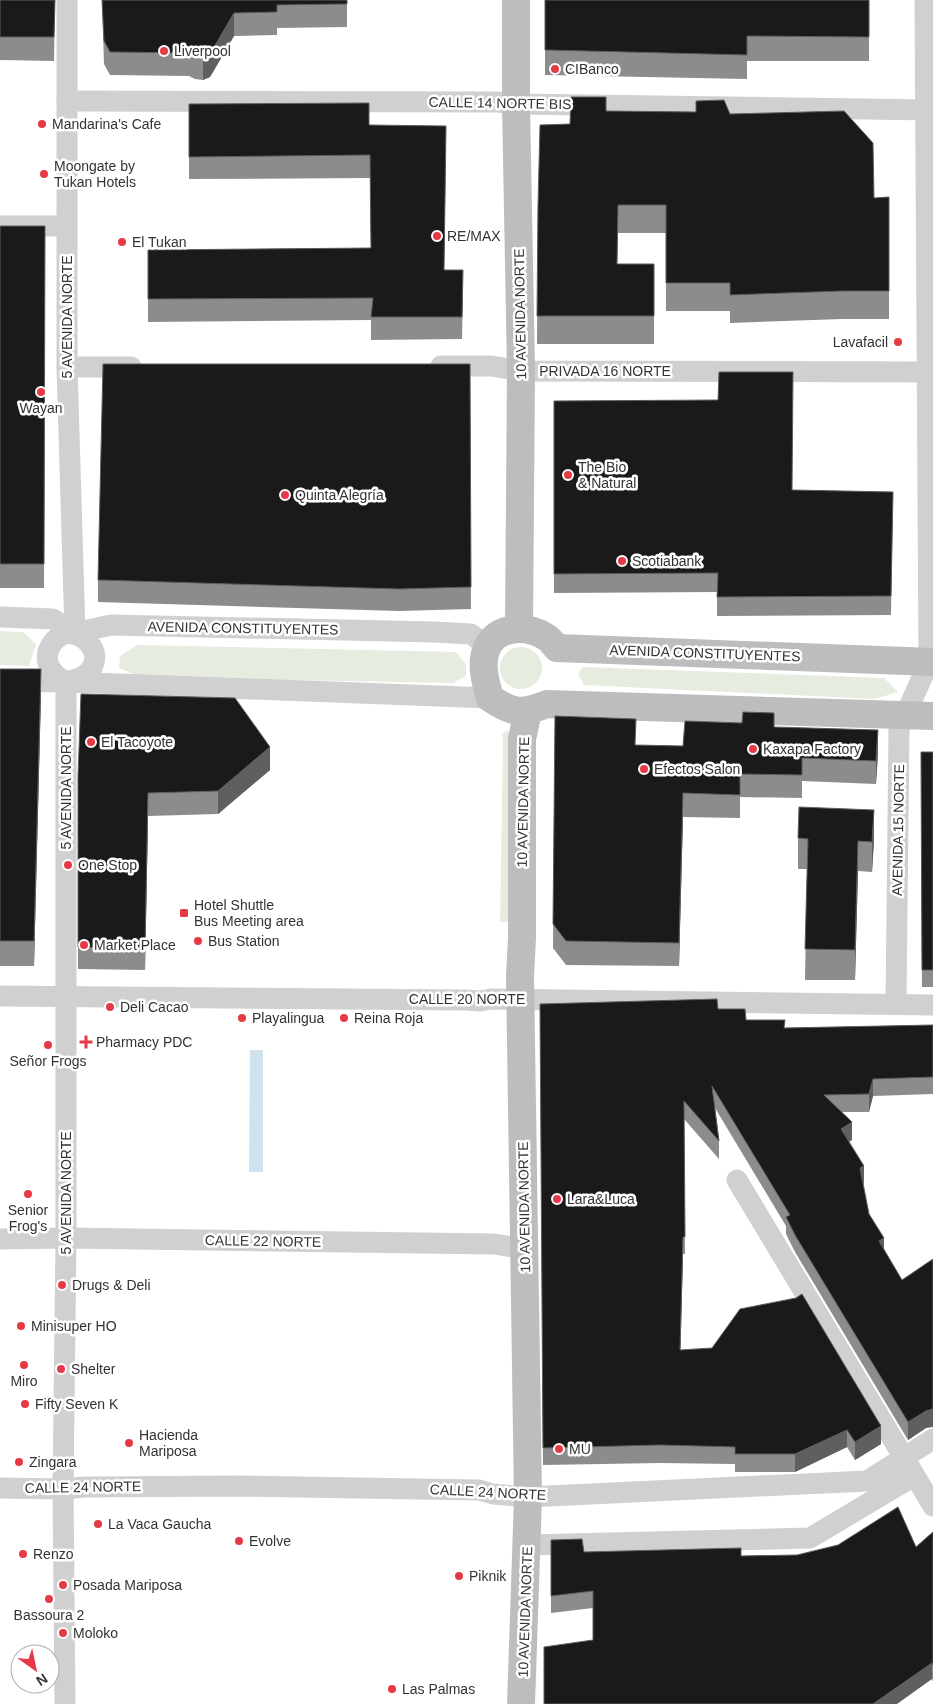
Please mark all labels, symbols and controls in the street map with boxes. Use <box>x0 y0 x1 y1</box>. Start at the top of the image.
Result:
place label: Liverpool <box>174 43 231 59</box>
marker: Liverpool <box>158 45 170 57</box>
place label: CIBanco <box>565 61 619 77</box>
marker: CIBanco <box>549 63 561 75</box>
street label: CALLE 14 NORTE BIS <box>428 94 572 112</box>
place label: Mandarina's Cafe <box>52 116 162 132</box>
marker: Mandarina's Cafe <box>36 118 48 130</box>
place label: Moongate by Tukan Hotels <box>54 158 136 190</box>
marker: Moongate by Tukan Hotels <box>38 168 50 180</box>
place label: RE/MAX <box>447 228 501 244</box>
marker: RE/MAX <box>431 230 443 242</box>
place label: El Tukan <box>132 234 186 250</box>
marker: El Tukan <box>116 236 128 248</box>
street label: 10 AVENIDA NORTE <box>511 248 529 380</box>
street label: 5 AVENIDA NORTE <box>59 255 75 379</box>
place label: Lavafacil <box>833 334 888 350</box>
marker: Lavafacil <box>892 336 904 348</box>
street label: PRIVADA 16 NORTE <box>539 363 671 379</box>
marker: Wayan <box>35 386 47 398</box>
place label: Wayan <box>19 400 63 416</box>
place label: The Bio & Natural <box>578 459 636 491</box>
marker: The Bio & Natural <box>562 469 574 481</box>
place label: Quinta Alegría <box>295 487 384 503</box>
marker: Quinta Alegría <box>279 489 291 501</box>
place label: Scotiabank <box>632 553 702 569</box>
marker: Scotiabank <box>616 555 628 567</box>
street label: AVENIDA CONSTITUYENTES <box>147 618 339 638</box>
street label: AVENIDA CONSTITUYENTES <box>609 642 801 664</box>
street label: 5 AVENIDA NORTE <box>58 726 74 850</box>
place label: El Tacoyote <box>101 734 173 750</box>
marker: El Tacoyote <box>85 736 97 748</box>
street label: 10 AVENIDA NORTE <box>514 736 532 868</box>
place label: Kaxapa Factory <box>763 741 861 757</box>
marker: Kaxapa Factory <box>747 743 759 755</box>
place label: Efectos Salon <box>654 761 740 777</box>
marker: Efectos Salon <box>638 763 650 775</box>
street label: AVENIDA 15 NORTE <box>889 764 907 896</box>
place label: One Stop <box>78 857 137 873</box>
marker: One Stop <box>62 859 74 871</box>
place label: Hotel Shuttle Bus Meeting area <box>194 897 304 929</box>
marker: Hotel Shuttle Bus Meeting area <box>178 907 190 919</box>
place label: Bus Station <box>208 933 280 949</box>
marker: Bus Station <box>192 935 204 947</box>
place label: Market Place <box>94 937 176 953</box>
marker: Market Place <box>78 939 90 951</box>
street label: CALLE 20 NORTE <box>409 991 525 1007</box>
place label: Deli Cacao <box>120 999 189 1015</box>
marker: Deli Cacao <box>104 1001 116 1013</box>
place label: Playalingua <box>252 1010 325 1026</box>
place label: Reina Roja <box>354 1010 423 1026</box>
marker: Playalingua <box>236 1012 248 1024</box>
marker: Reina Roja <box>338 1012 350 1024</box>
place label: Pharmacy PDC <box>96 1034 192 1050</box>
marker: Pharmacy PDC <box>80 1036 92 1048</box>
marker: Señor Frogs <box>42 1039 54 1051</box>
place label: Señor Frogs <box>9 1053 87 1069</box>
street label: 5 AVENIDA NORTE <box>58 1131 74 1255</box>
street label: 10 AVENIDA NORTE <box>515 1141 533 1273</box>
marker: Senior Frog's <box>22 1188 34 1200</box>
place label: Lara&Luca <box>567 1191 635 1207</box>
marker: Lara&Luca <box>551 1193 563 1205</box>
place label: Senior Frog's <box>8 1202 49 1234</box>
street label: CALLE 22 NORTE <box>205 1232 321 1250</box>
place label: Drugs & Deli <box>72 1277 151 1293</box>
marker: Drugs & Deli <box>56 1279 68 1291</box>
place label: Minisuper HO <box>31 1318 117 1334</box>
marker: Minisuper HO <box>15 1320 27 1332</box>
marker: Miro <box>18 1359 30 1371</box>
place label: Shelter <box>71 1361 116 1377</box>
marker: Shelter <box>55 1363 67 1375</box>
place label: Miro <box>10 1373 38 1389</box>
place label: Fifty Seven K <box>35 1396 119 1412</box>
marker: Fifty Seven K <box>19 1398 31 1410</box>
place label: Hacienda Mariposa <box>139 1427 198 1459</box>
marker: Hacienda Mariposa <box>123 1437 135 1449</box>
place label: MU <box>569 1441 591 1457</box>
marker: MU <box>553 1443 565 1455</box>
place label: Zingara <box>29 1454 77 1470</box>
marker: Zingara <box>13 1456 25 1468</box>
street label: CALLE 24 NORTE <box>25 1478 141 1496</box>
street label: CALLE 24 NORTE <box>429 1481 547 1503</box>
place label: La Vaca Gaucha <box>108 1516 211 1532</box>
marker: La Vaca Gaucha <box>92 1518 104 1530</box>
place label: Evolve <box>249 1533 291 1549</box>
marker: Evolve <box>233 1535 245 1547</box>
place label: Renzo <box>33 1546 74 1562</box>
street label: 10 AVENIDA NORTE <box>515 1546 535 1678</box>
marker: Renzo <box>17 1548 29 1560</box>
place label: Piknik <box>469 1568 507 1584</box>
marker: Piknik <box>453 1570 465 1582</box>
place label: Posada Mariposa <box>73 1577 182 1593</box>
marker: Posada Mariposa <box>57 1579 69 1591</box>
marker: Bassoura 2 <box>43 1593 55 1605</box>
place label: Bassoura 2 <box>14 1607 85 1623</box>
place label: Moloko <box>73 1625 118 1641</box>
marker: Moloko <box>57 1627 69 1639</box>
north arrow <box>10 1644 60 1694</box>
text: N <box>33 1670 51 1689</box>
place label: Las Palmas <box>402 1681 475 1697</box>
marker: Las Palmas <box>386 1683 398 1695</box>

